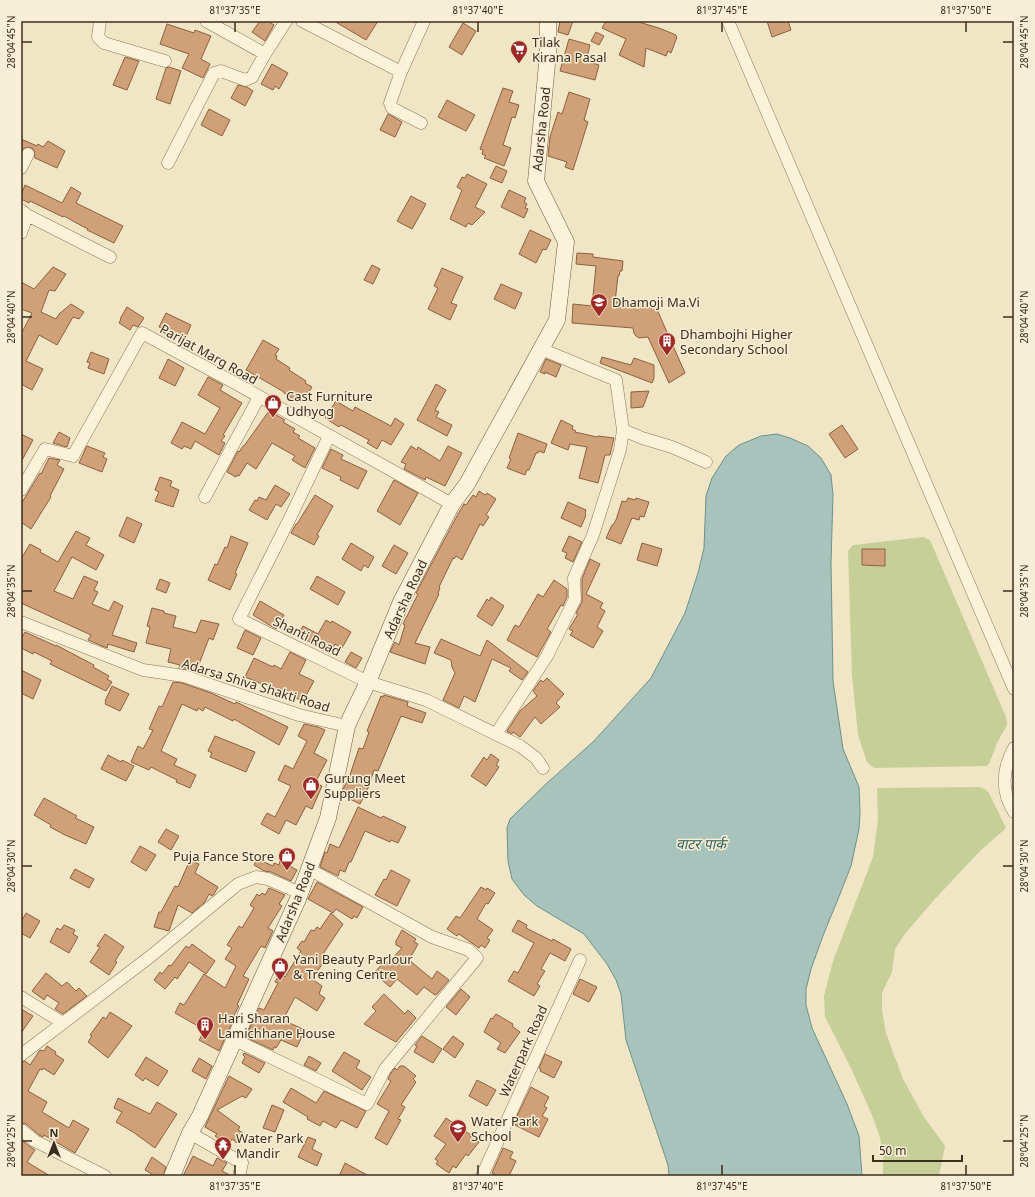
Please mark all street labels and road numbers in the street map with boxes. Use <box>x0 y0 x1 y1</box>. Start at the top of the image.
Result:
street label: Adarsha Road <box>530 86 555 172</box>
street label: Parijat Marg Road <box>156 321 260 389</box>
street label: Adarsha Road <box>381 557 432 642</box>
street label: Shanti Road <box>270 614 343 661</box>
street label: Adarsa Shiva Shakti Road <box>180 656 332 717</box>
street label: Adarsha Road <box>273 860 320 945</box>
street label: Waterpark Road <box>497 1003 552 1100</box>

